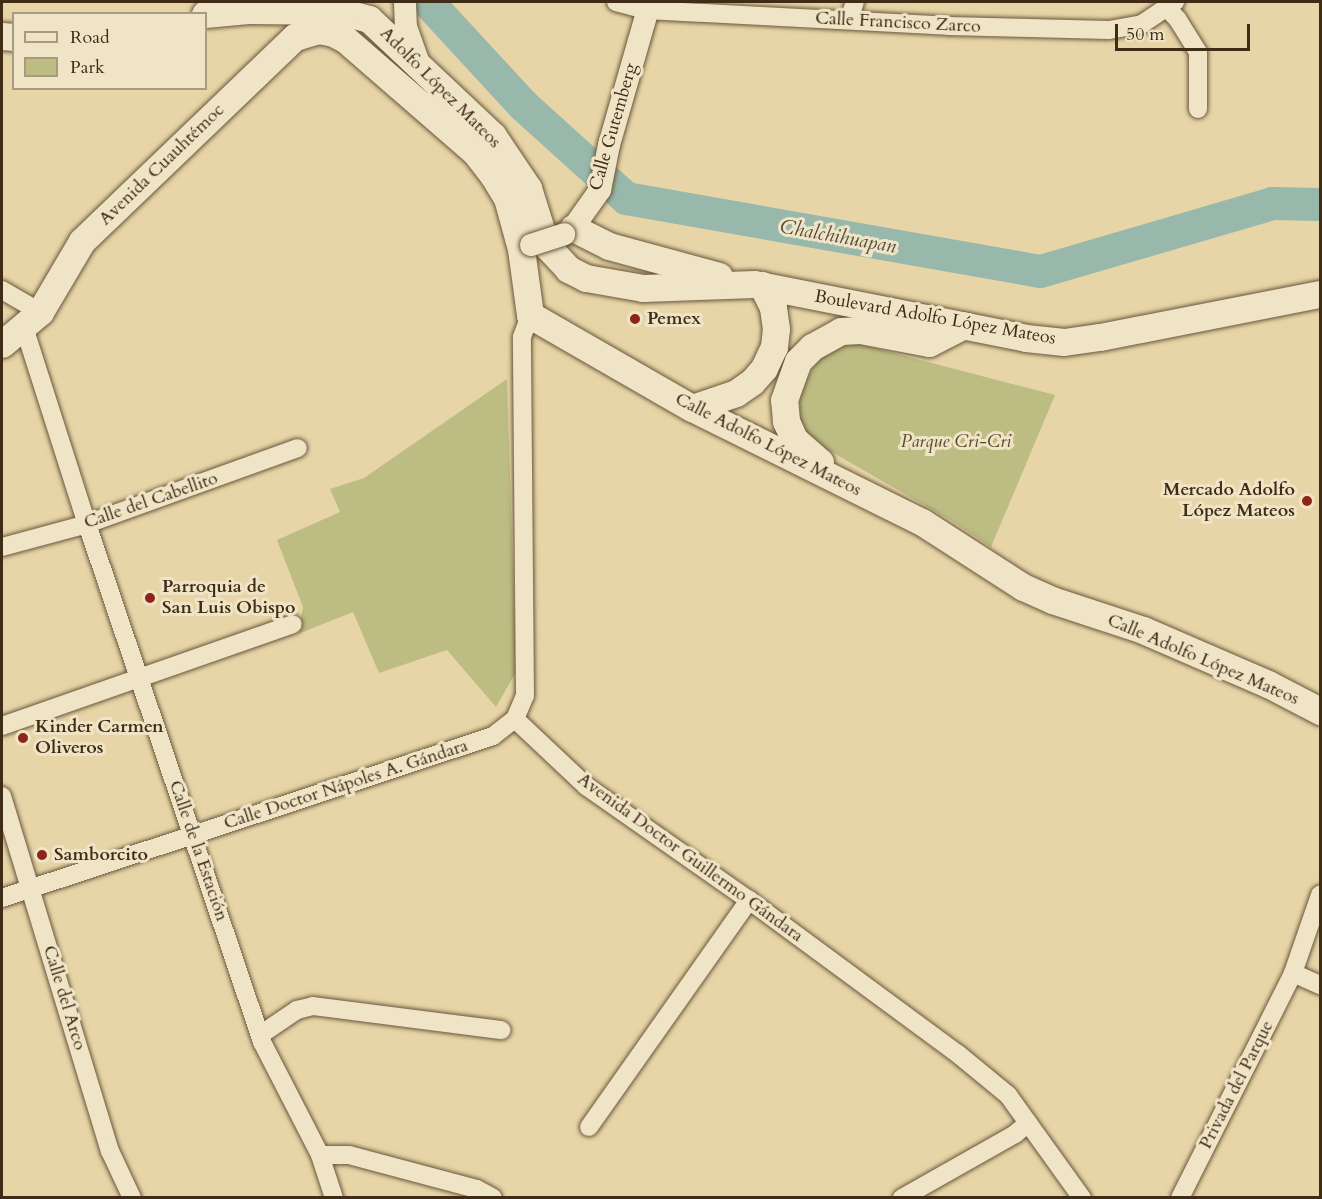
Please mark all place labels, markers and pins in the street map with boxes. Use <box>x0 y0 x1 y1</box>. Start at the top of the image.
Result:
place label: Pemex <box>647 308 701 330</box>
marker: Pemex <box>628 312 642 326</box>
place label: Mercado Adolfo López Mateos <box>1163 480 1295 522</box>
marker: Mercado Adolfo López Mateos <box>1300 494 1314 508</box>
place label: Parroquia de San Luis Obispo <box>162 577 296 620</box>
marker: Parroquia de San Luis Obispo <box>143 591 157 605</box>
place label: Kinder Carmen Oliveros <box>35 717 164 760</box>
marker: Kinder Carmen Oliveros <box>16 731 30 745</box>
place label: Samborcito <box>54 844 148 866</box>
marker: Samborcito <box>35 848 49 862</box>

